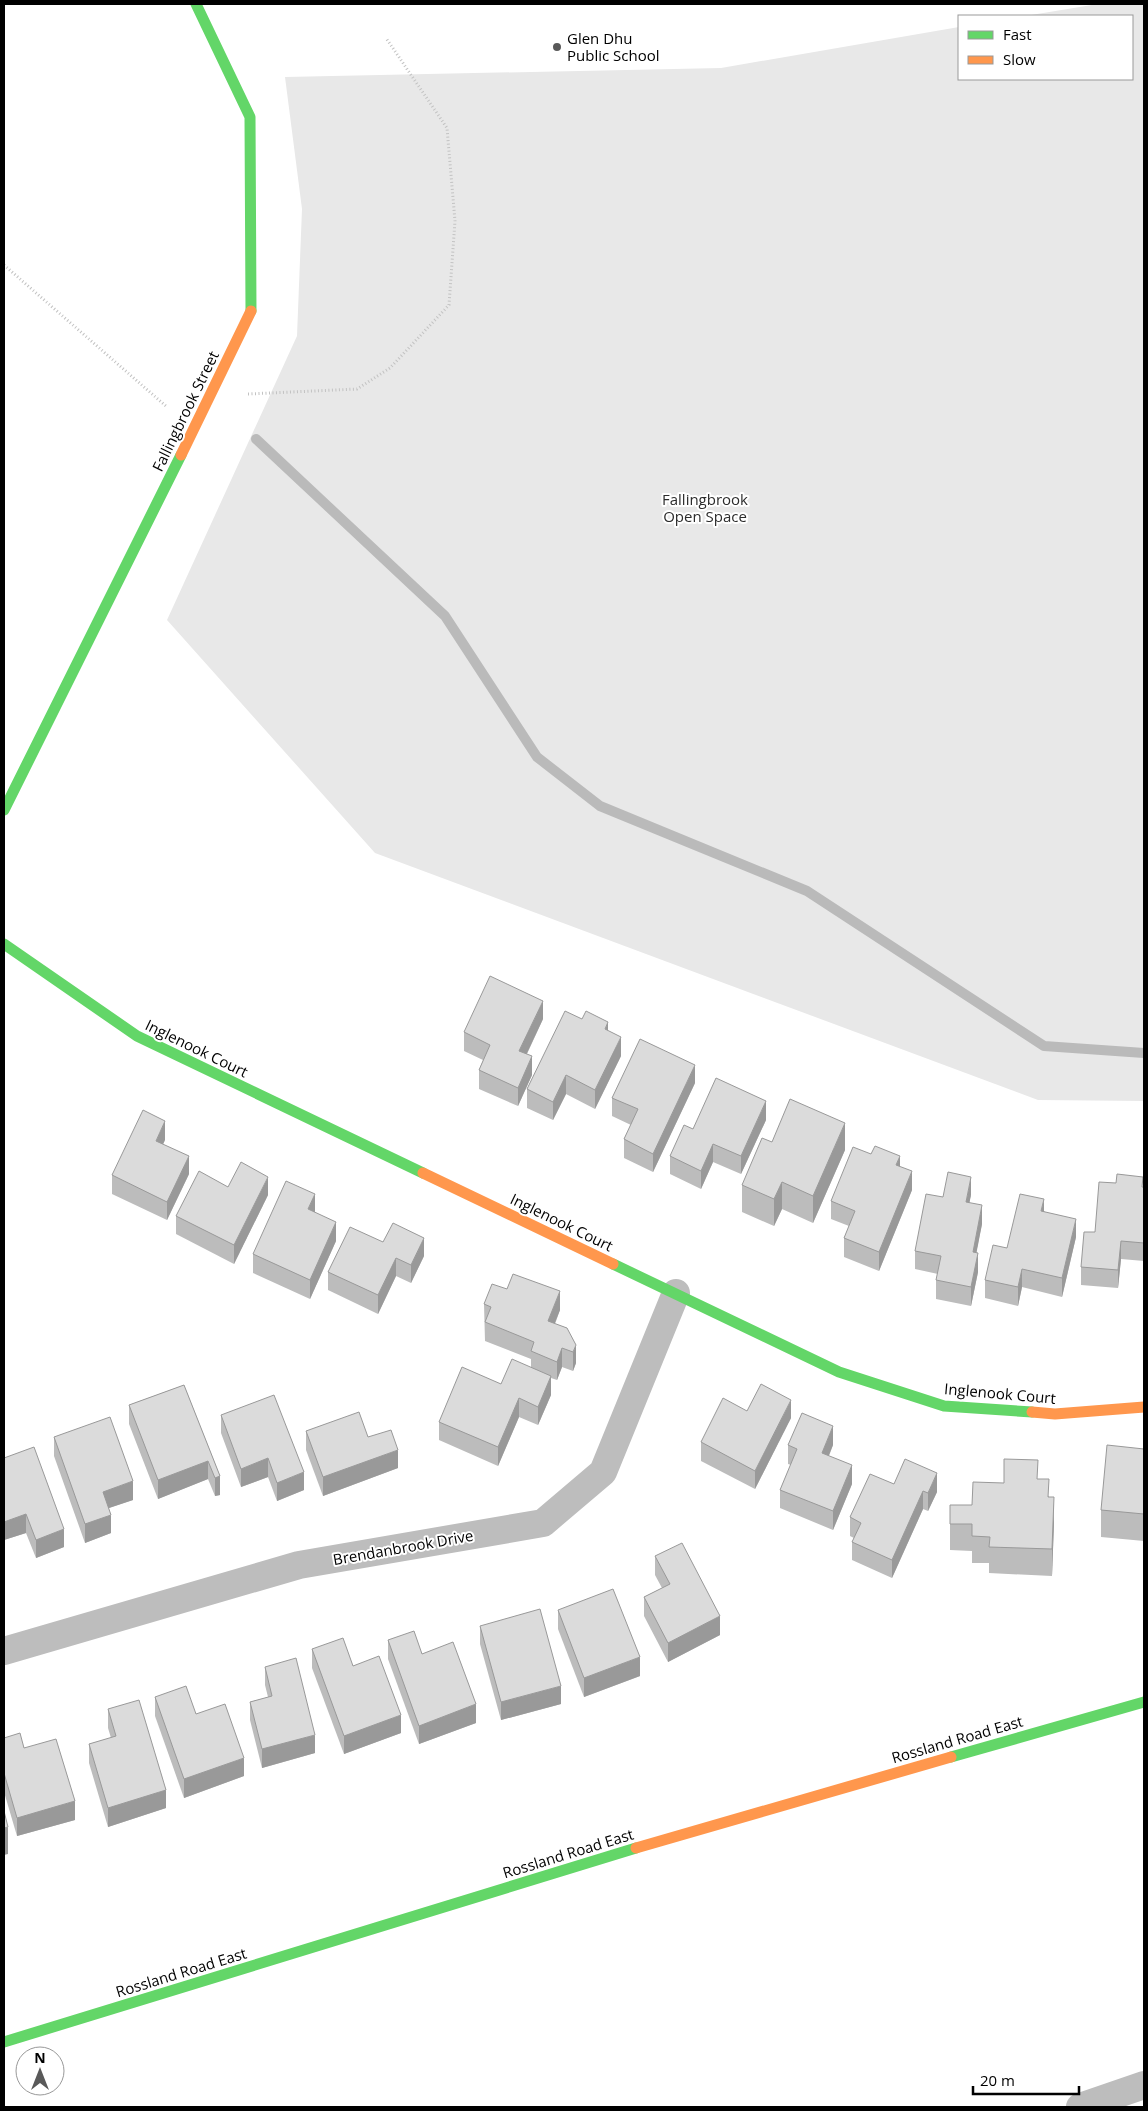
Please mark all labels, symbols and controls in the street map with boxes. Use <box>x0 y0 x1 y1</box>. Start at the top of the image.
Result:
legend <box>958 15 1133 80</box>
text: Fast <box>1003 24 1032 44</box>
place label: Glen Dhu Public School <box>567 28 660 65</box>
marker: Glen Dhu Public School <box>551 41 563 53</box>
text: Slow <box>1003 49 1036 69</box>
street label: Fallingbrook Street <box>147 347 223 475</box>
park label: Fallingbrook Open Space <box>662 489 748 526</box>
street label: Inglenook Court <box>142 1014 252 1082</box>
street label: Inglenook Court <box>507 1188 617 1256</box>
street label: Inglenook Court <box>943 1378 1057 1408</box>
street label: Brendanbrook Drive <box>331 1525 475 1569</box>
street label: Rossland Road East <box>889 1711 1025 1767</box>
street label: Rossland Road East <box>500 1824 636 1882</box>
street label: Rossland Road East <box>113 1943 249 2001</box>
north arrow <box>15 2046 65 2096</box>
text: N <box>34 2048 46 2067</box>
scale bar <box>973 2064 1079 2096</box>
text: 20 m <box>980 2070 1015 2090</box>

